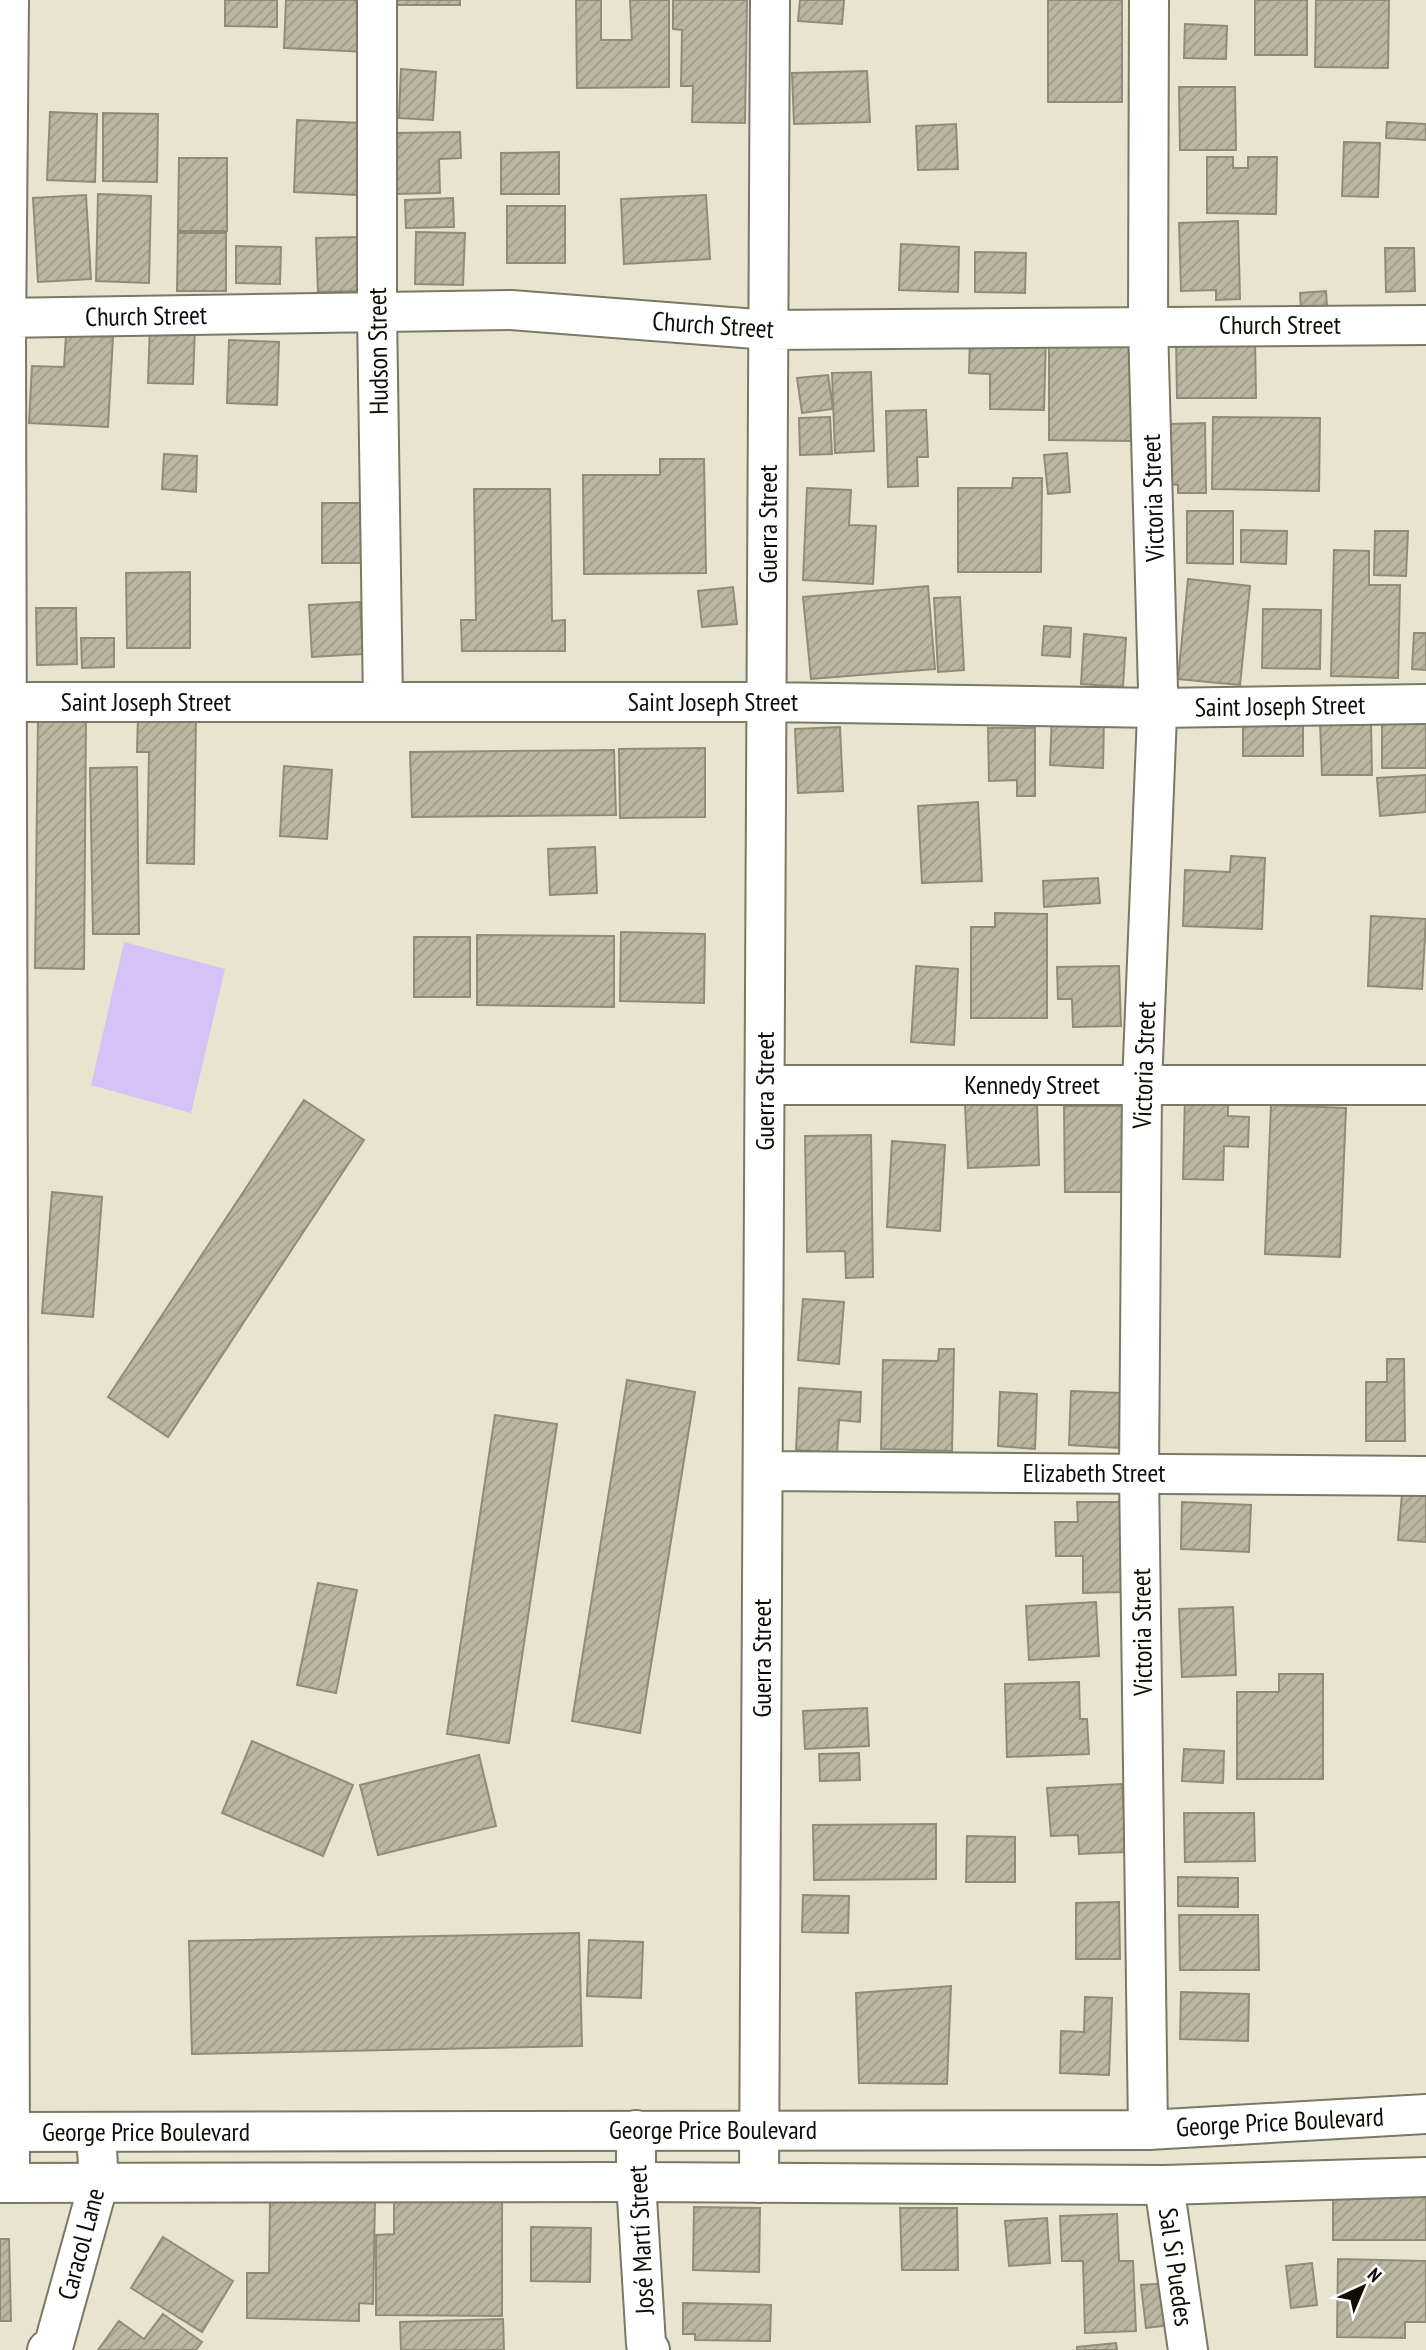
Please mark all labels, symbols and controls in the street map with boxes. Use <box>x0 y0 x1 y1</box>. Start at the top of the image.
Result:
street label: Hudson Street <box>360 287 395 415</box>
street label: Church Street <box>85 298 207 333</box>
street label: Church Street <box>651 304 775 345</box>
street label: Church Street <box>1219 308 1341 341</box>
street label: Victoria Street <box>1134 434 1171 563</box>
street label: Guerra Street <box>751 465 784 583</box>
street label: Saint Joseph Street <box>61 685 231 718</box>
street label: Saint Joseph Street <box>628 685 798 718</box>
street label: Saint Joseph Street <box>1195 688 1365 723</box>
street label: Victoria Street <box>1125 1001 1162 1130</box>
street label: Guerra Street <box>748 1032 781 1150</box>
street label: Kennedy Street <box>964 1068 1100 1101</box>
street label: Elizabeth Street <box>1023 1456 1165 1489</box>
street label: Victoria Street <box>1124 1568 1159 1697</box>
street label: Guerra Street <box>745 1599 778 1717</box>
street label: George Price Boulevard <box>1175 2100 1385 2143</box>
street label: George Price Boulevard <box>609 2113 817 2146</box>
street label: George Price Boulevard <box>42 2115 250 2148</box>
street label: José Martí Street <box>620 2165 661 2316</box>
street label: Caracol Lane <box>50 2184 111 2303</box>
street label: Sal Si Puedes <box>1152 2206 1201 2328</box>
north arrow <box>1328 2252 1398 2322</box>
text: N <box>1363 2263 1387 2287</box>

